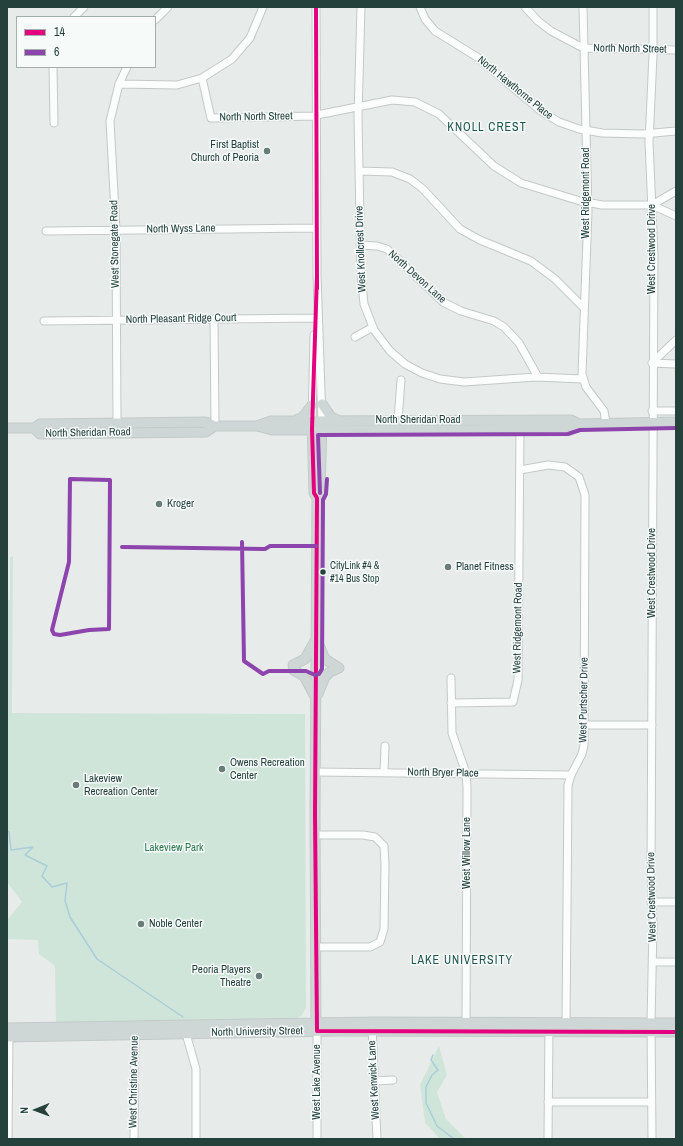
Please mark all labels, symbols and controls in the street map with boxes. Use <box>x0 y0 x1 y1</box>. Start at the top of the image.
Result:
legend <box>16 16 156 68</box>
text: 14 <box>54 24 65 40</box>
street label: North North Street <box>593 42 667 56</box>
text: 6 <box>54 44 59 60</box>
street label: North Hawthorne Place <box>475 54 555 122</box>
street label: North North Street <box>219 110 293 124</box>
district label: KNOLL CREST <box>447 121 527 135</box>
place label: First Baptist Church of Peoria <box>191 138 259 164</box>
marker: First Baptist Church of Peoria <box>262 146 272 156</box>
street label: West Ridgemont Road <box>579 147 593 239</box>
street label: West Stonegate Road <box>108 200 122 288</box>
street label: West Crestwood Drive <box>645 204 659 294</box>
street label: West Knollcrest Drive <box>353 206 369 292</box>
street label: North Wyss Lane <box>146 222 216 236</box>
street label: North Devon Lane <box>385 248 449 306</box>
street label: North Pleasant Ridge Court <box>125 311 237 327</box>
street label: North Sheridan Road <box>375 413 461 427</box>
street label: North Sheridan Road <box>45 426 131 440</box>
place label: Kroger <box>167 497 194 511</box>
marker: Kroger <box>154 499 164 509</box>
street label: West Crestwood Drive <box>645 528 659 618</box>
place label: CityLink #4 & #14 Bus Stop <box>330 560 379 584</box>
place label: Planet Fitness <box>456 560 514 574</box>
marker: Planet Fitness <box>443 562 453 572</box>
marker: CityLink #4 & #14 Bus Stop <box>318 567 328 577</box>
street label: West Ridgemont Road <box>511 582 525 674</box>
street label: West Purtscher Drive <box>577 657 591 743</box>
place label: Owens Recreation Center <box>230 756 305 782</box>
marker: Owens Recreation Center <box>217 764 227 774</box>
street label: North Bryer Place <box>407 766 479 780</box>
place label: Lakeview Recreation Center <box>84 772 158 798</box>
marker: Lakeview Recreation Center <box>71 780 81 790</box>
street label: West Willow Lane <box>460 817 474 889</box>
park label: Lakeview Park <box>144 841 204 855</box>
street label: West Crestwood Drive <box>645 852 659 942</box>
place label: Noble Center <box>149 917 202 931</box>
marker: Noble Center <box>136 919 146 929</box>
district label: LAKE UNIVERSITY <box>411 954 513 968</box>
place label: Peoria Players Theatre <box>192 963 251 989</box>
marker: Peoria Players Theatre <box>254 971 264 981</box>
street label: North University Street <box>211 1025 303 1039</box>
street label: West Christine Avenue <box>127 1036 141 1128</box>
street label: West Kenwick Lane <box>365 1040 383 1120</box>
street label: West Lake Avenue <box>310 1044 324 1120</box>
north arrow <box>16 1090 56 1130</box>
text: N <box>17 1107 31 1114</box>

